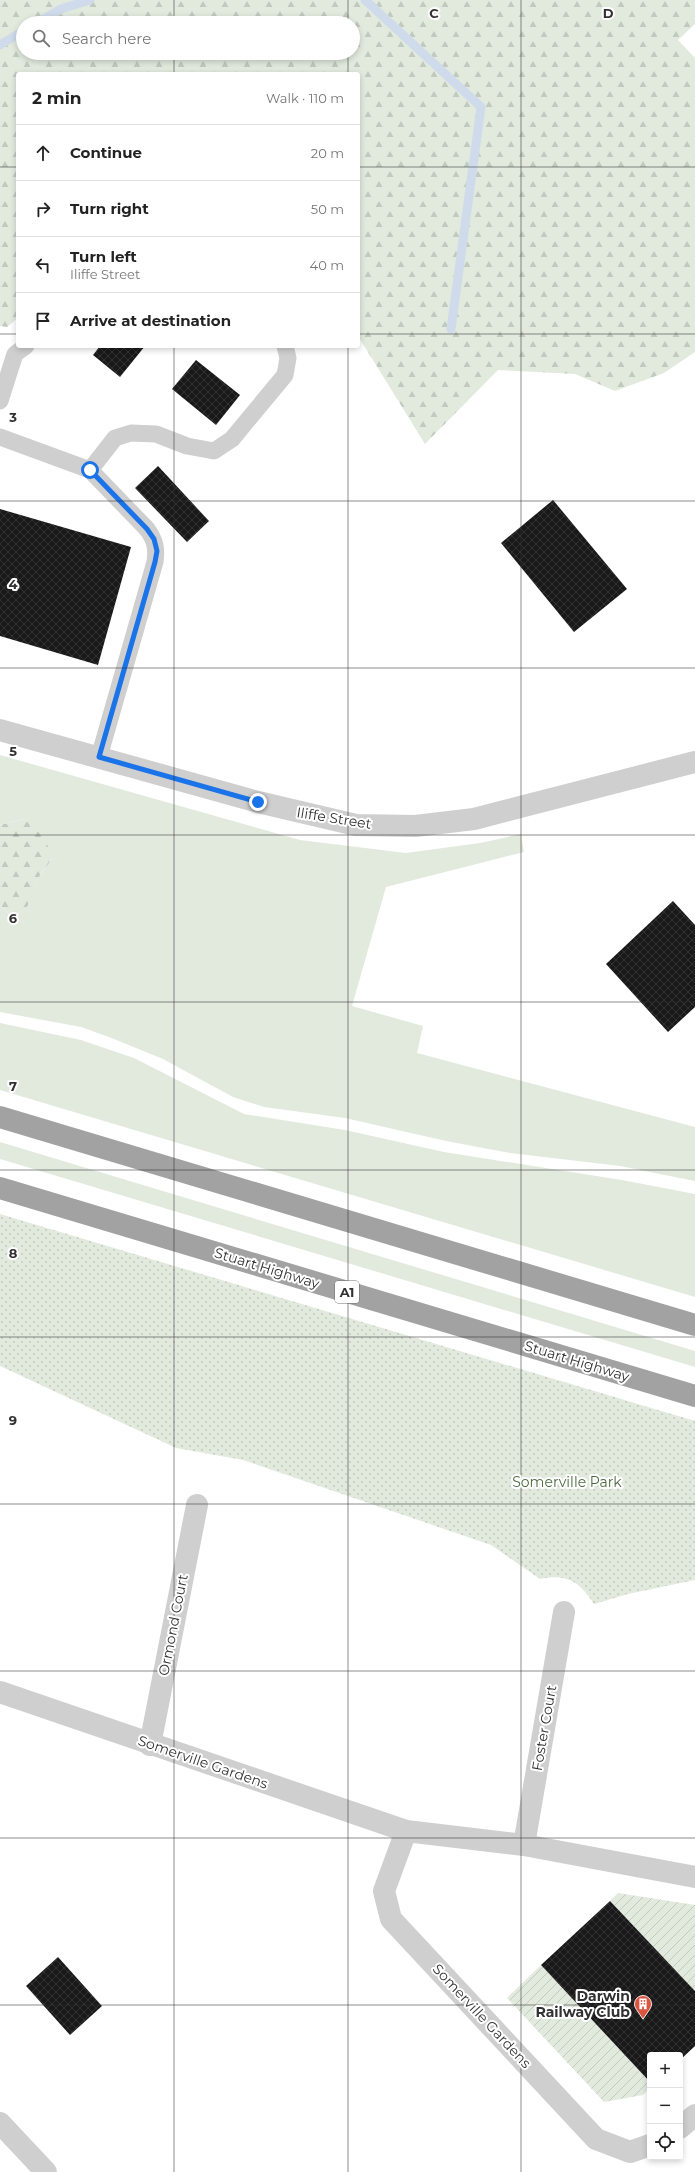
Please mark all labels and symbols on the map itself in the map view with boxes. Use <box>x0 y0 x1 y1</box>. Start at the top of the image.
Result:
text: C <box>429 5 439 21</box>
text: D <box>603 5 614 21</box>
text: 3 <box>8 409 17 425</box>
route start <box>81 461 99 479</box>
text: 4 <box>9 576 18 592</box>
text: 5 <box>9 743 17 759</box>
route end <box>249 793 267 811</box>
street label: Iliffe Street <box>295 803 373 833</box>
text: 6 <box>9 910 18 926</box>
text: 7 <box>9 1078 17 1094</box>
street label: Stuart Highway <box>212 1243 322 1293</box>
text: 8 <box>9 1245 18 1261</box>
road number: A1 <box>335 1281 359 1303</box>
street label: Stuart Highway <box>522 1336 632 1386</box>
text: 9 <box>9 1412 17 1428</box>
park label: Somerville Park <box>512 1473 622 1491</box>
street label: Ormond Court <box>154 1573 192 1677</box>
street label: Foster Court <box>528 1683 560 1772</box>
street label: Somerville Gardens <box>136 1731 271 1793</box>
street label: Somerville Gardens <box>429 1960 535 2072</box>
place label: Darwin Railway Club <box>535 1987 630 2021</box>
building icon: Darwin Railway Club <box>633 1994 653 2019</box>

